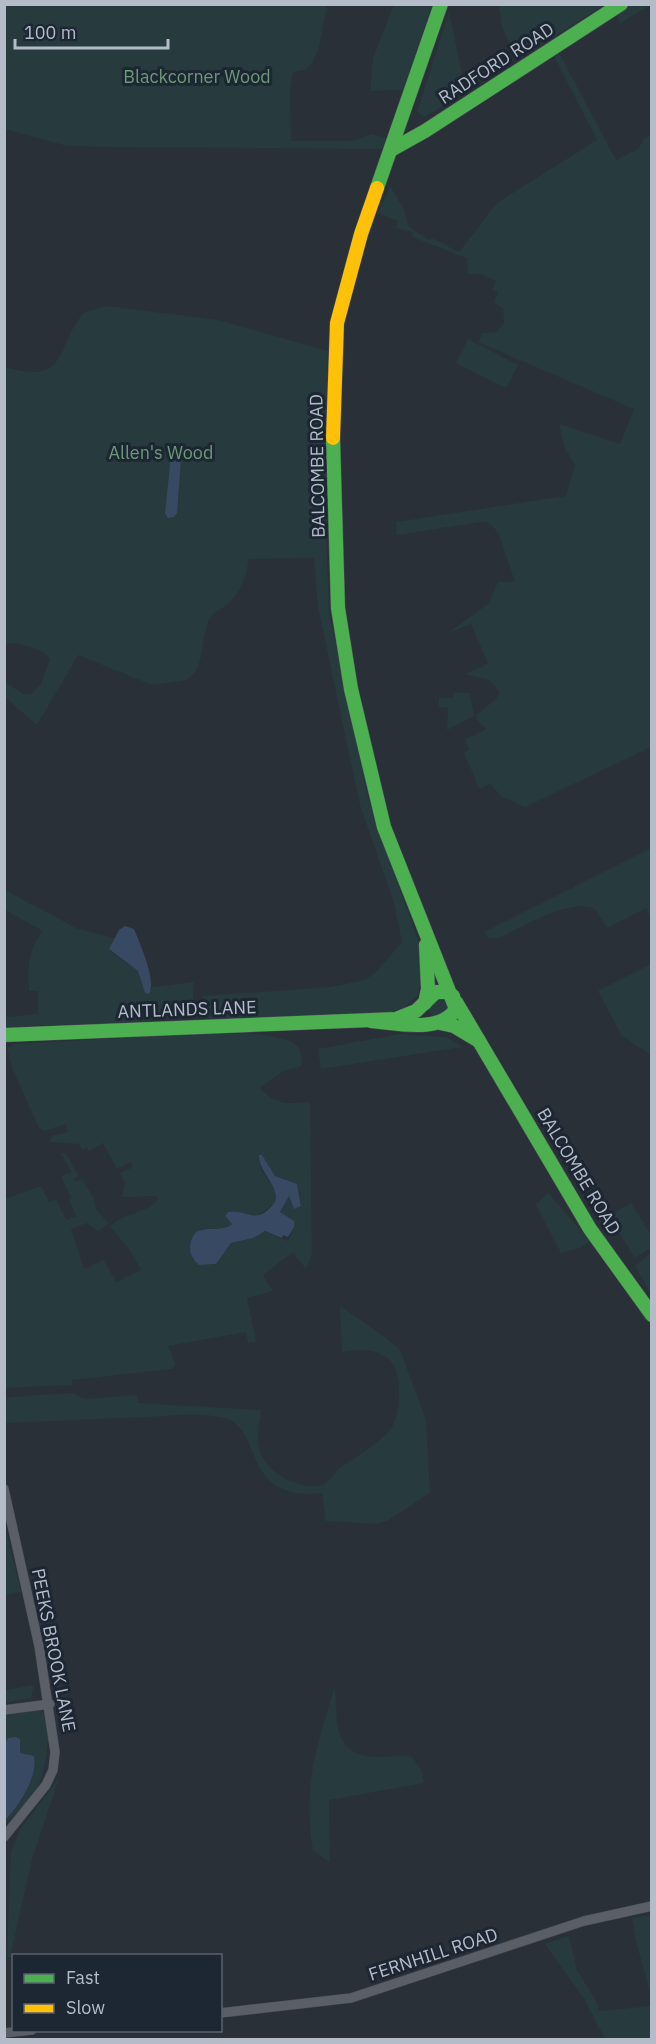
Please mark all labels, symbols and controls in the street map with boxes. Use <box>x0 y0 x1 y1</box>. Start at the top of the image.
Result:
scale bar <box>15 12 168 50</box>
street label: RADFORD ROAD <box>434 17 558 109</box>
text: 100 m <box>24 21 76 44</box>
park label: Blackcorner Wood <box>123 65 271 88</box>
street label: BALCOMBE ROAD <box>304 394 330 538</box>
park label: Allen's Wood <box>109 441 213 464</box>
street label: ANTLANDS LANE <box>117 995 257 1023</box>
street label: BALCOMBE ROAD <box>532 1103 626 1239</box>
street label: PEEKS BROOK LANE <box>27 1566 81 1734</box>
street label: FERNHILL ROAD <box>366 1922 500 1986</box>
legend <box>12 1954 222 2032</box>
text: Fast <box>66 1966 100 1989</box>
text: Slow <box>66 1996 105 2019</box>

